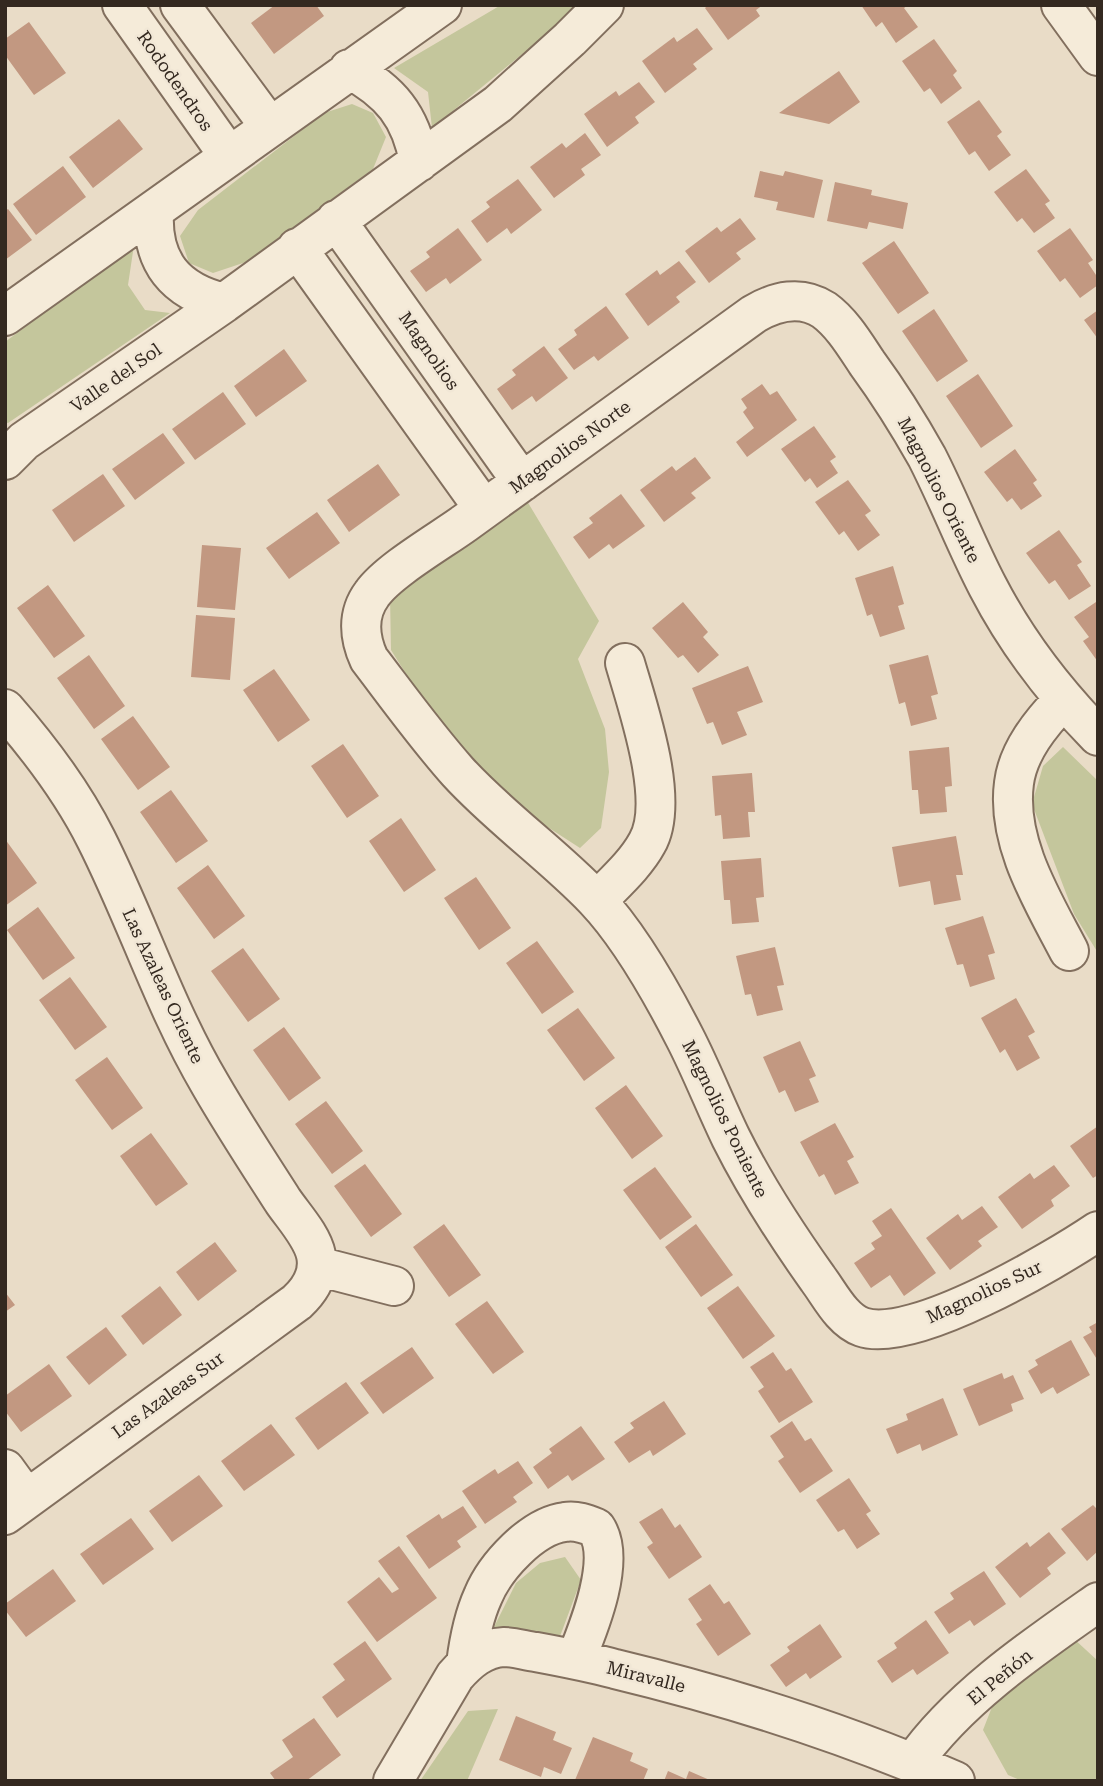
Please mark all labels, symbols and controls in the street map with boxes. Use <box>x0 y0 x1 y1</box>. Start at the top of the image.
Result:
street label: Rododendros <box>133 27 218 135</box>
street label: Magnolios <box>395 308 464 394</box>
street label: Valle del Sol <box>66 338 166 417</box>
street label: Magnolios Norte <box>505 396 634 498</box>
street label: Magnolios Oriente <box>894 414 985 566</box>
street label: Las Azaleas Oriente <box>118 905 209 1067</box>
street label: Magnolios Poniente <box>678 1037 773 1201</box>
street label: Magnolios Sur <box>923 1256 1045 1327</box>
street label: Las Azaleas Sur <box>108 1347 228 1442</box>
street label: El Peñón <box>963 1644 1037 1709</box>
street label: Miravalle <box>605 1657 688 1696</box>

